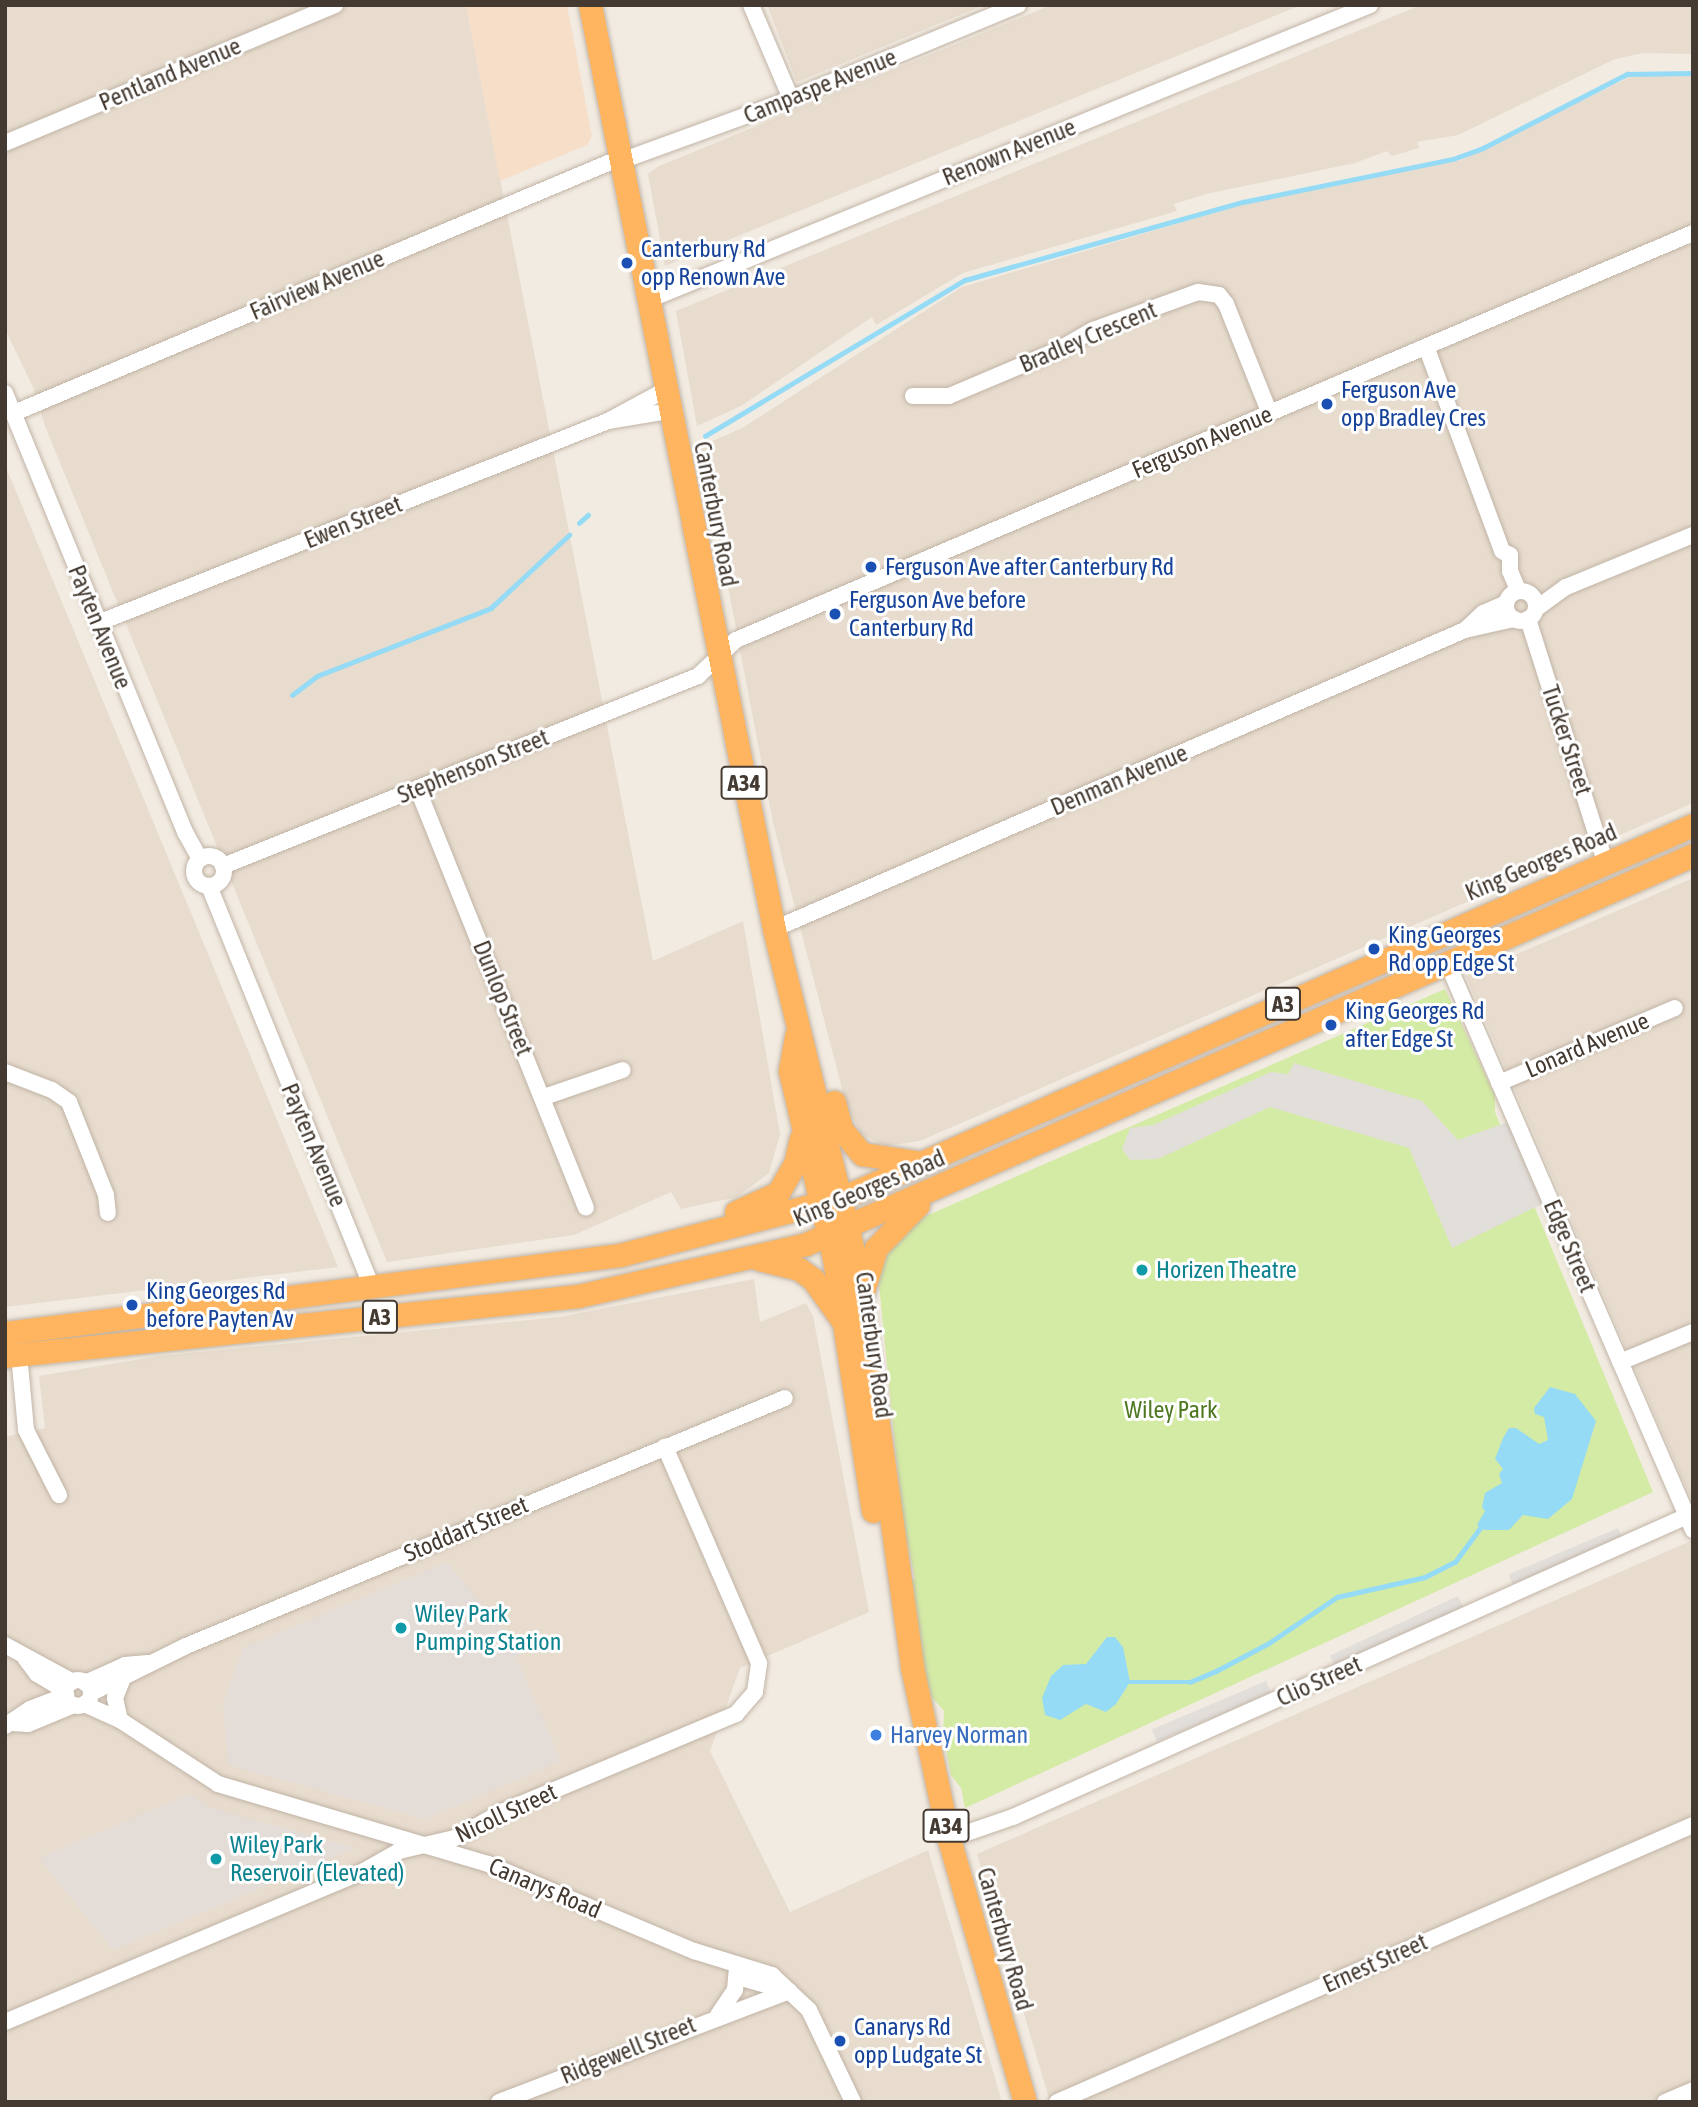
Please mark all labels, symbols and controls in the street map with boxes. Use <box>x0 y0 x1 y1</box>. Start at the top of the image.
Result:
street label: Pentland Avenue <box>95 31 245 117</box>
street label: Campaspe Avenue <box>739 42 901 130</box>
street label: Renown Avenue <box>938 112 1080 192</box>
place label: Canterbury Rd opp Renown Ave <box>641 235 785 291</box>
street label: Fairview Avenue <box>246 244 388 326</box>
marker: Canterbury Rd opp Renown Ave <box>619 255 635 271</box>
street label: Bradley Crescent <box>1015 295 1161 379</box>
place label: Ferguson Ave opp Bradley Cres <box>1341 376 1486 432</box>
marker: Ferguson Ave opp Bradley Cres <box>1319 396 1335 412</box>
street label: Ferguson Avenue <box>1128 400 1276 484</box>
street label: Canterbury Road <box>688 439 744 589</box>
street label: Ewen Street <box>300 489 406 555</box>
place label: Ferguson Ave after Canterbury Rd <box>885 553 1174 581</box>
marker: Ferguson Ave after Canterbury Rd <box>863 559 879 575</box>
street label: Payten Avenue <box>62 561 138 693</box>
place label: Ferguson Ave before Canterbury Rd <box>849 586 1026 642</box>
marker: Ferguson Ave before Canterbury Rd <box>827 606 843 622</box>
street label: Tucker Street <box>1536 681 1598 799</box>
street label: Stephenson Street <box>393 723 553 809</box>
street label: Denman Avenue <box>1046 738 1192 822</box>
road number: A34 <box>720 764 768 803</box>
street label: King Georges Road <box>1461 817 1621 907</box>
place label: King Georges Rd opp Edge St <box>1388 921 1515 977</box>
street label: Dunlop Street <box>467 936 539 1060</box>
marker: King Georges Rd opp Edge St <box>1366 941 1382 957</box>
road number: A3 <box>1264 984 1302 1023</box>
place label: King Georges Rd after Edge St <box>1345 997 1485 1053</box>
street label: Lonard Avenue <box>1521 1006 1653 1084</box>
marker: King Georges Rd after Edge St <box>1323 1017 1339 1033</box>
street label: Payten Avenue <box>275 1079 353 1211</box>
street label: King Georges Road <box>789 1143 949 1233</box>
street label: Edge Street <box>1538 1195 1602 1297</box>
place label: Horizen Theatre <box>1156 1256 1297 1284</box>
marker: Horizen Theatre <box>1134 1262 1150 1278</box>
street label: Canterbury Road <box>849 1270 899 1420</box>
place label: King Georges Rd before Payten Av <box>146 1277 294 1333</box>
marker: King Georges Rd before Payten Av <box>124 1297 140 1313</box>
road number: A3 <box>361 1298 399 1336</box>
park label: Wiley Park <box>1125 1396 1217 1424</box>
street label: Stoddart Street <box>400 1490 532 1568</box>
place label: Wiley Park Pumping Station <box>415 1600 561 1656</box>
marker: Wiley Park Pumping Station <box>393 1620 409 1636</box>
street label: Clio Street <box>1272 1650 1366 1712</box>
place label: Harvey Norman <box>890 1721 1028 1749</box>
marker: Harvey Norman <box>868 1727 884 1743</box>
street label: Nicoll Street <box>451 1777 561 1849</box>
road number: A34 <box>922 1806 970 1845</box>
place label: Wiley Park Reservoir (Elevated) <box>230 1831 404 1887</box>
marker: Wiley Park Reservoir (Elevated) <box>208 1851 224 1867</box>
street label: Canarys Road <box>484 1851 606 1925</box>
street label: Canterbury Road <box>971 1864 1039 2014</box>
street label: Ernest Street <box>1318 1927 1432 1999</box>
street label: Ridgewell Street <box>556 2010 700 2090</box>
place label: Canarys Rd opp Ludgate St <box>854 2013 982 2069</box>
marker: Canarys Rd opp Ludgate St <box>832 2033 848 2049</box>

